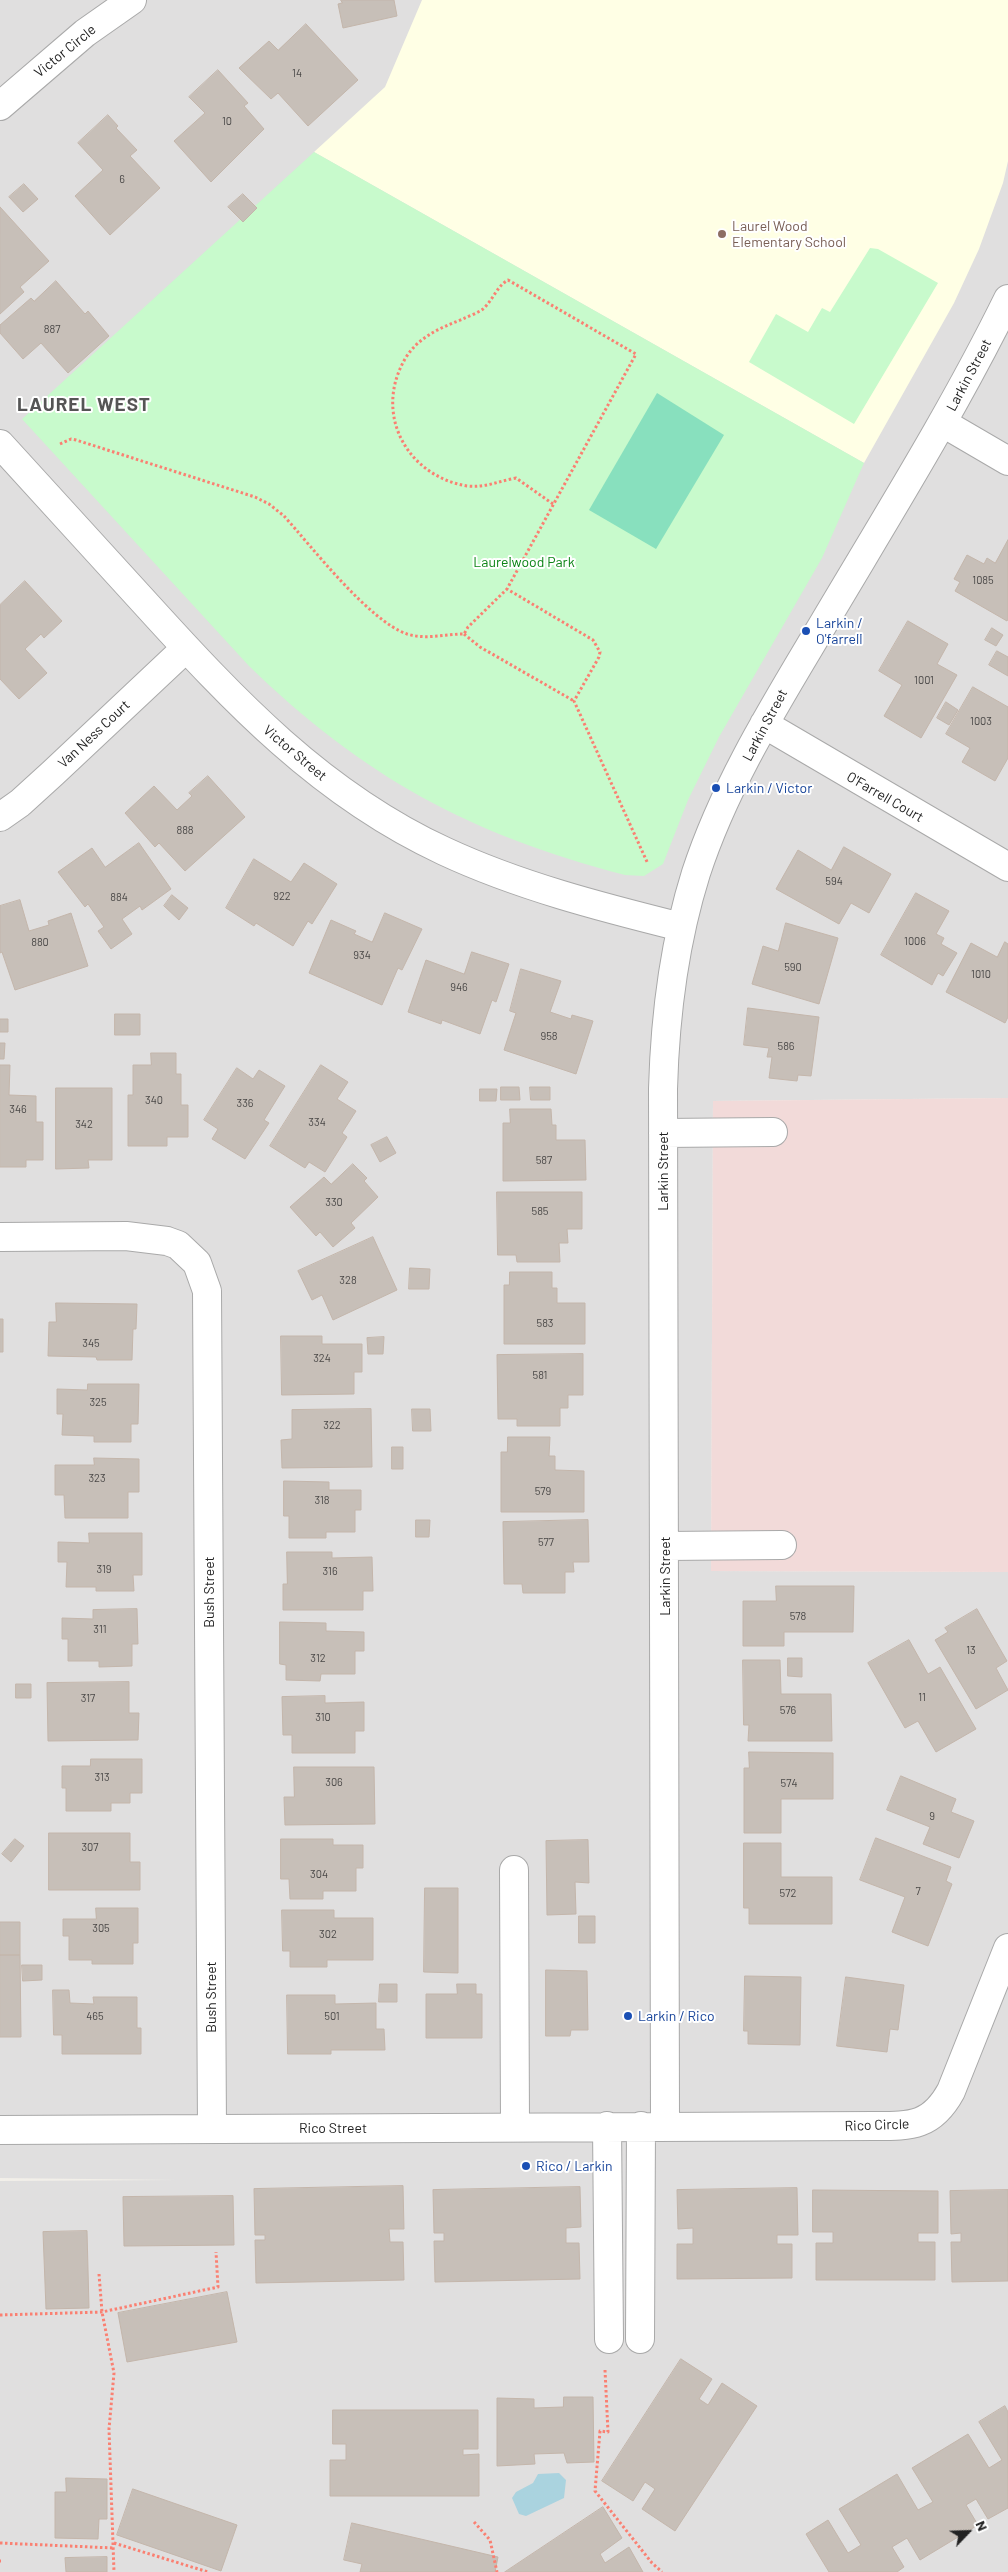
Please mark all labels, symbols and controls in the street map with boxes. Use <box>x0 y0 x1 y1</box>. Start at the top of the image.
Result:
street label: Victor Circle <box>31 21 99 81</box>
house number: 14 <box>292 66 302 80</box>
house number: 10 <box>222 114 232 128</box>
house number: 6 <box>119 172 125 186</box>
place label: Laurel Wood Elementary School <box>732 218 846 250</box>
marker: Laurel Wood Elementary School <box>716 228 728 240</box>
house number: 887 <box>44 322 60 336</box>
street label: Larkin Street <box>943 336 995 414</box>
district label: LAUREL WEST <box>16 394 152 416</box>
park label: Laurelwood Park <box>473 554 575 570</box>
house number: 1085 <box>972 573 994 587</box>
place label: Larkin / O'farrell <box>816 615 863 648</box>
marker: Larkin / O'farrell <box>800 625 812 637</box>
house number: 1001 <box>914 673 934 687</box>
street label: Larkin Street <box>739 686 791 764</box>
street label: Van Ness Court <box>55 697 133 771</box>
house number: 1003 <box>970 714 992 728</box>
street label: Victor Street <box>260 722 330 784</box>
street label: O'Farrell Court <box>844 768 926 826</box>
place label: Larkin / Victor <box>726 780 812 796</box>
marker: Larkin / Victor <box>710 782 722 794</box>
house number: 888 <box>176 823 194 837</box>
house number: 594 <box>825 874 843 888</box>
house number: 922 <box>273 889 291 903</box>
house number: 884 <box>110 890 128 904</box>
house number: 1006 <box>904 934 926 948</box>
house number: 880 <box>31 935 49 949</box>
house number: 934 <box>353 948 371 962</box>
house number: 590 <box>784 960 802 974</box>
house number: 1010 <box>971 967 991 981</box>
house number: 946 <box>450 980 468 994</box>
house number: 958 <box>540 1029 558 1043</box>
house number: 586 <box>777 1039 795 1053</box>
house number: 340 <box>145 1093 163 1107</box>
house number: 336 <box>237 1096 253 1110</box>
house number: 346 <box>9 1102 27 1116</box>
house number: 334 <box>308 1115 326 1129</box>
house number: 342 <box>75 1117 93 1131</box>
street label: Larkin Street <box>655 1131 671 1211</box>
house number: 587 <box>536 1153 552 1167</box>
house number: 330 <box>325 1195 343 1209</box>
house number: 585 <box>531 1204 549 1218</box>
house number: 328 <box>339 1273 357 1287</box>
house number: 583 <box>536 1316 554 1330</box>
house number: 345 <box>82 1336 100 1350</box>
house number: 324 <box>313 1351 331 1365</box>
house number: 581 <box>533 1368 547 1382</box>
house number: 325 <box>89 1395 107 1409</box>
house number: 322 <box>323 1418 341 1432</box>
house number: 323 <box>88 1471 106 1485</box>
house number: 579 <box>535 1484 551 1498</box>
house number: 318 <box>314 1493 330 1507</box>
house number: 577 <box>538 1535 554 1549</box>
street label: Larkin Street <box>657 1536 673 1616</box>
street label: Bush Street <box>201 1556 217 1628</box>
house number: 319 <box>96 1562 112 1576</box>
house number: 316 <box>322 1564 338 1578</box>
house number: 578 <box>790 1609 806 1623</box>
house number: 311 <box>93 1622 107 1636</box>
house number: 13 <box>966 1643 976 1657</box>
house number: 312 <box>310 1651 326 1665</box>
house number: 11 <box>918 1690 926 1704</box>
house number: 317 <box>81 1691 95 1705</box>
house number: 576 <box>780 1703 796 1717</box>
house number: 310 <box>315 1710 331 1724</box>
house number: 313 <box>94 1770 110 1784</box>
house number: 306 <box>325 1775 343 1789</box>
house number: 574 <box>781 1776 797 1790</box>
house number: 9 <box>929 1809 935 1823</box>
house number: 307 <box>81 1840 99 1854</box>
house number: 304 <box>310 1867 328 1881</box>
house number: 7 <box>915 1884 921 1898</box>
house number: 572 <box>780 1886 796 1900</box>
house number: 305 <box>92 1921 110 1935</box>
house number: 302 <box>319 1927 337 1941</box>
street label: Bush Street <box>203 1961 219 2033</box>
place label: Larkin / Rico <box>638 2008 715 2024</box>
house number: 465 <box>86 2009 104 2023</box>
house number: 501 <box>324 2009 340 2023</box>
marker: Larkin / Rico <box>622 2010 634 2022</box>
street label: Rico Circle <box>844 2115 910 2135</box>
street label: Rico Street <box>299 2120 367 2136</box>
place label: Rico / Larkin <box>536 2158 613 2174</box>
marker: Rico / Larkin <box>520 2160 532 2172</box>
north arrow <box>943 2507 993 2557</box>
text: N <box>973 2518 992 2533</box>

